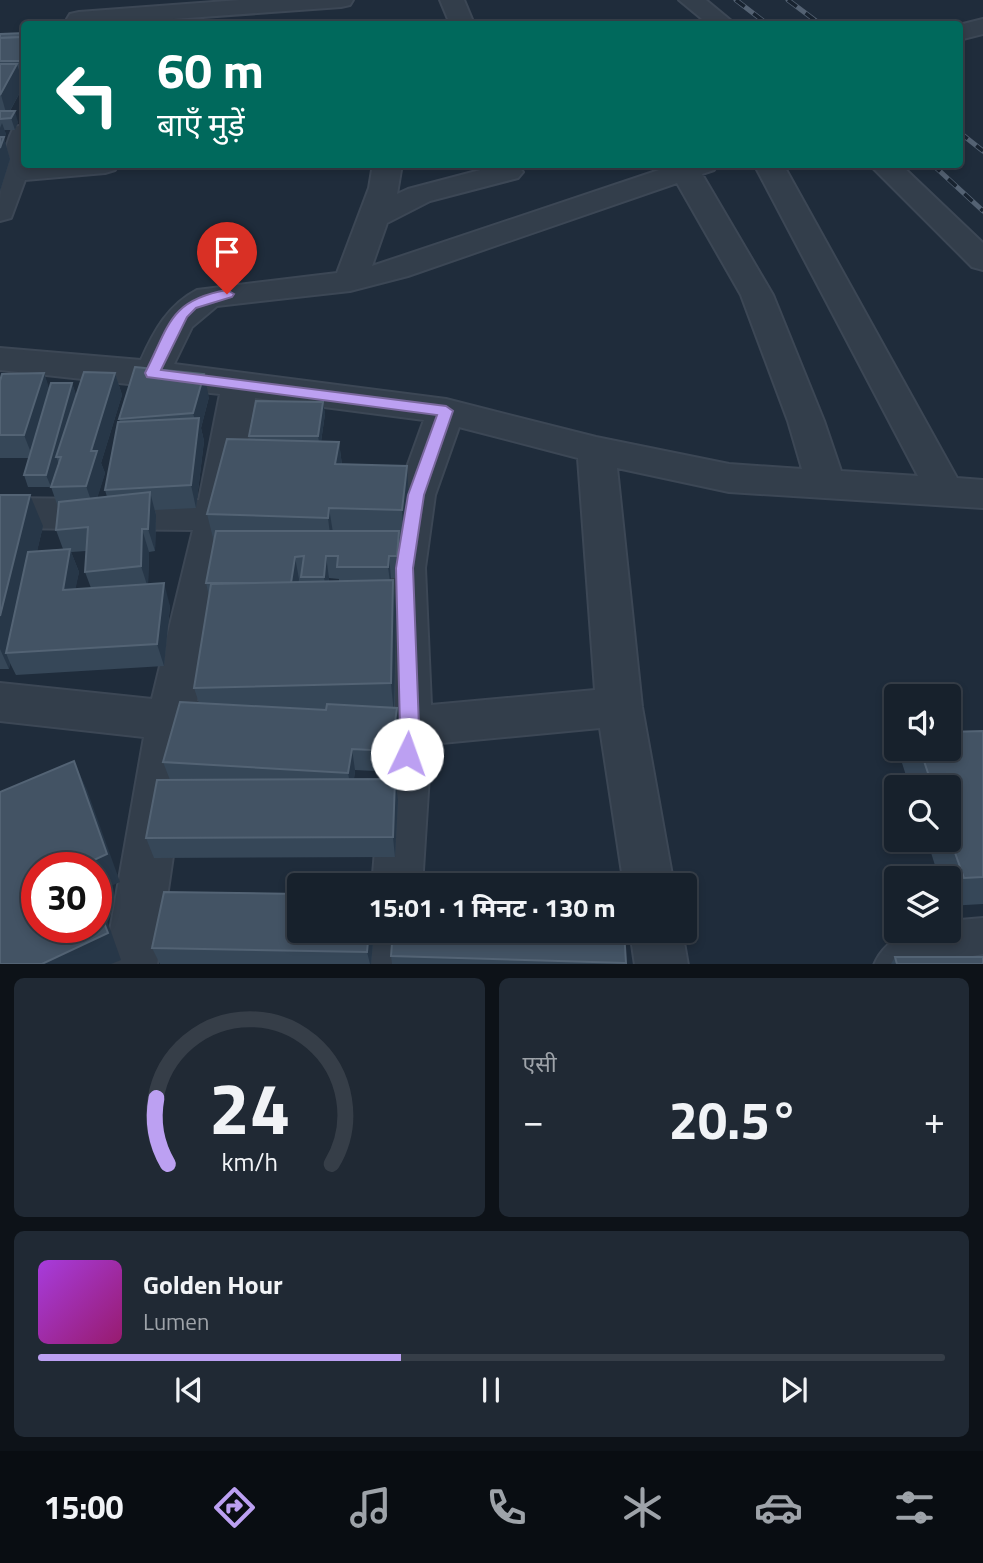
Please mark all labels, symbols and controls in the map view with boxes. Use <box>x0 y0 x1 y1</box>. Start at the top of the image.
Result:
text: 60 m <box>157 32 264 107</box>
icon: left <box>42 49 133 140</box>
text: बाएँ मुड़ें <box>157 100 245 148</box>
pin <box>197 222 257 294</box>
icon: arrive <box>208 233 246 271</box>
map controls <box>884 684 961 943</box>
button: sound <box>884 684 961 761</box>
position arrow <box>370 717 444 791</box>
button: search <box>884 775 961 852</box>
speed limit sign: 30 <box>21 852 112 943</box>
button: layers <box>884 866 961 943</box>
text: 15:01 · 1 मिनट · 130 m <box>368 888 616 927</box>
text: एसी <box>523 1046 557 1081</box>
text: 24 <box>208 1052 290 1162</box>
text: 20.5° <box>669 1080 799 1159</box>
text: − <box>523 1091 544 1149</box>
text: + <box>924 1091 945 1149</box>
text: km/h <box>221 1142 278 1180</box>
text: Golden Hour <box>143 1265 283 1304</box>
text: Lumen <box>143 1304 209 1339</box>
icon: previous <box>170 1371 208 1409</box>
icon: pause <box>472 1371 510 1409</box>
icon: next <box>775 1371 813 1409</box>
text: 15:00 <box>44 1483 123 1531</box>
icon: directions <box>210 1483 259 1532</box>
icon: music <box>346 1483 395 1532</box>
icon: phone <box>482 1483 531 1532</box>
icon: climate <box>618 1483 667 1532</box>
icon: car <box>754 1483 803 1532</box>
icon: filters <box>890 1483 939 1532</box>

